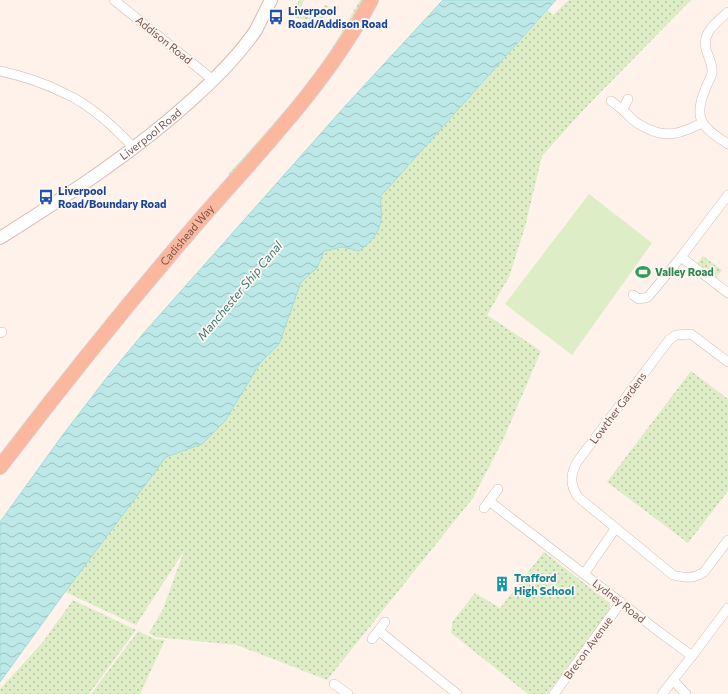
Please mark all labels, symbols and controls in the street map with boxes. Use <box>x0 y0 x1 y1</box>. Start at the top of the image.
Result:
place label: Liverpool Road/Addison Road <box>288 4 388 30</box>
bus stop icon: Liverpool Road/Addison Road <box>267 8 285 26</box>
street label: Addison Road <box>134 13 195 66</box>
street label: Liverpool Road <box>117 105 184 162</box>
place label: Liverpool Road/Boundary Road <box>58 184 166 210</box>
bus stop icon: Liverpool Road/Boundary Road <box>37 188 55 206</box>
street label: Cadishead Way <box>157 202 217 268</box>
water label: Manchester Ship Canal <box>194 237 285 343</box>
sports icon: Valley Road <box>634 263 652 281</box>
place label: Valley Road <box>655 265 714 278</box>
street label: Lowther Gardens <box>587 369 649 446</box>
place label: Trafford High School <box>514 571 574 597</box>
building icon: Trafford High School <box>493 575 511 593</box>
street label: Lydney Road <box>590 576 648 625</box>
street label: Brecon Avenue <box>561 614 615 682</box>

